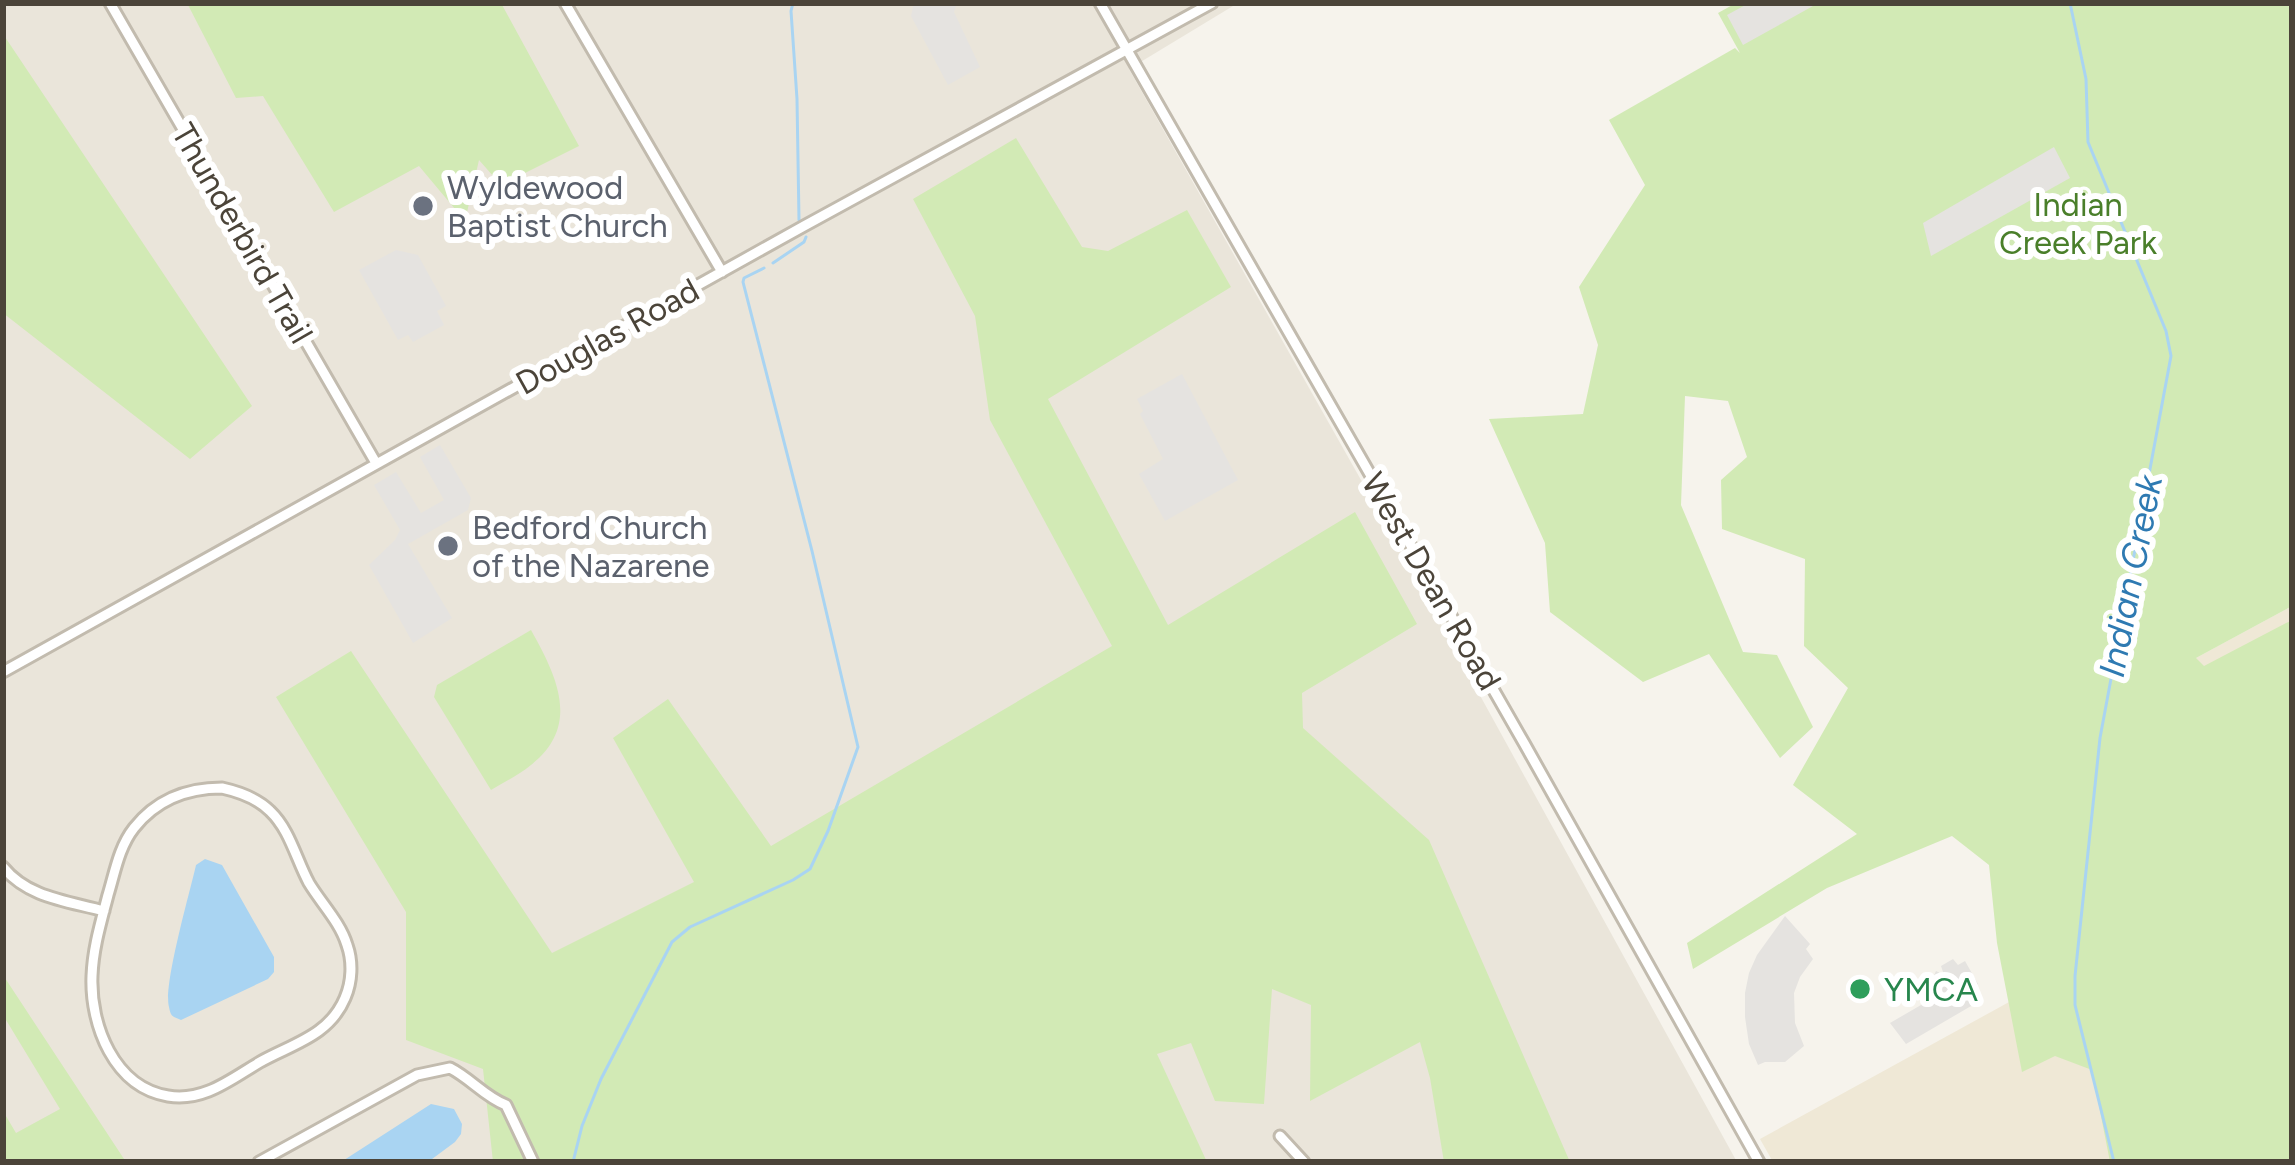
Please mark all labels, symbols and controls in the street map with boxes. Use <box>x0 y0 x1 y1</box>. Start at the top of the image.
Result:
street label: Thunderbird Trail <box>164 116 321 350</box>
place label: Wyldewood Baptist Church <box>447 168 668 245</box>
park label: Indian Creek Park <box>1999 185 2157 262</box>
marker: Wyldewood Baptist Church <box>410 193 436 219</box>
street label: Douglas Road <box>509 270 706 403</box>
street label: West Dean Road <box>1354 466 1510 697</box>
water label: Indian Creek <box>2090 470 2171 681</box>
place label: Bedford Church of the Nazarene <box>472 508 710 585</box>
marker: Bedford Church of the Nazarene <box>435 533 461 559</box>
place label: YMCA <box>1884 970 1979 1009</box>
marker: YMCA <box>1847 976 1873 1002</box>

